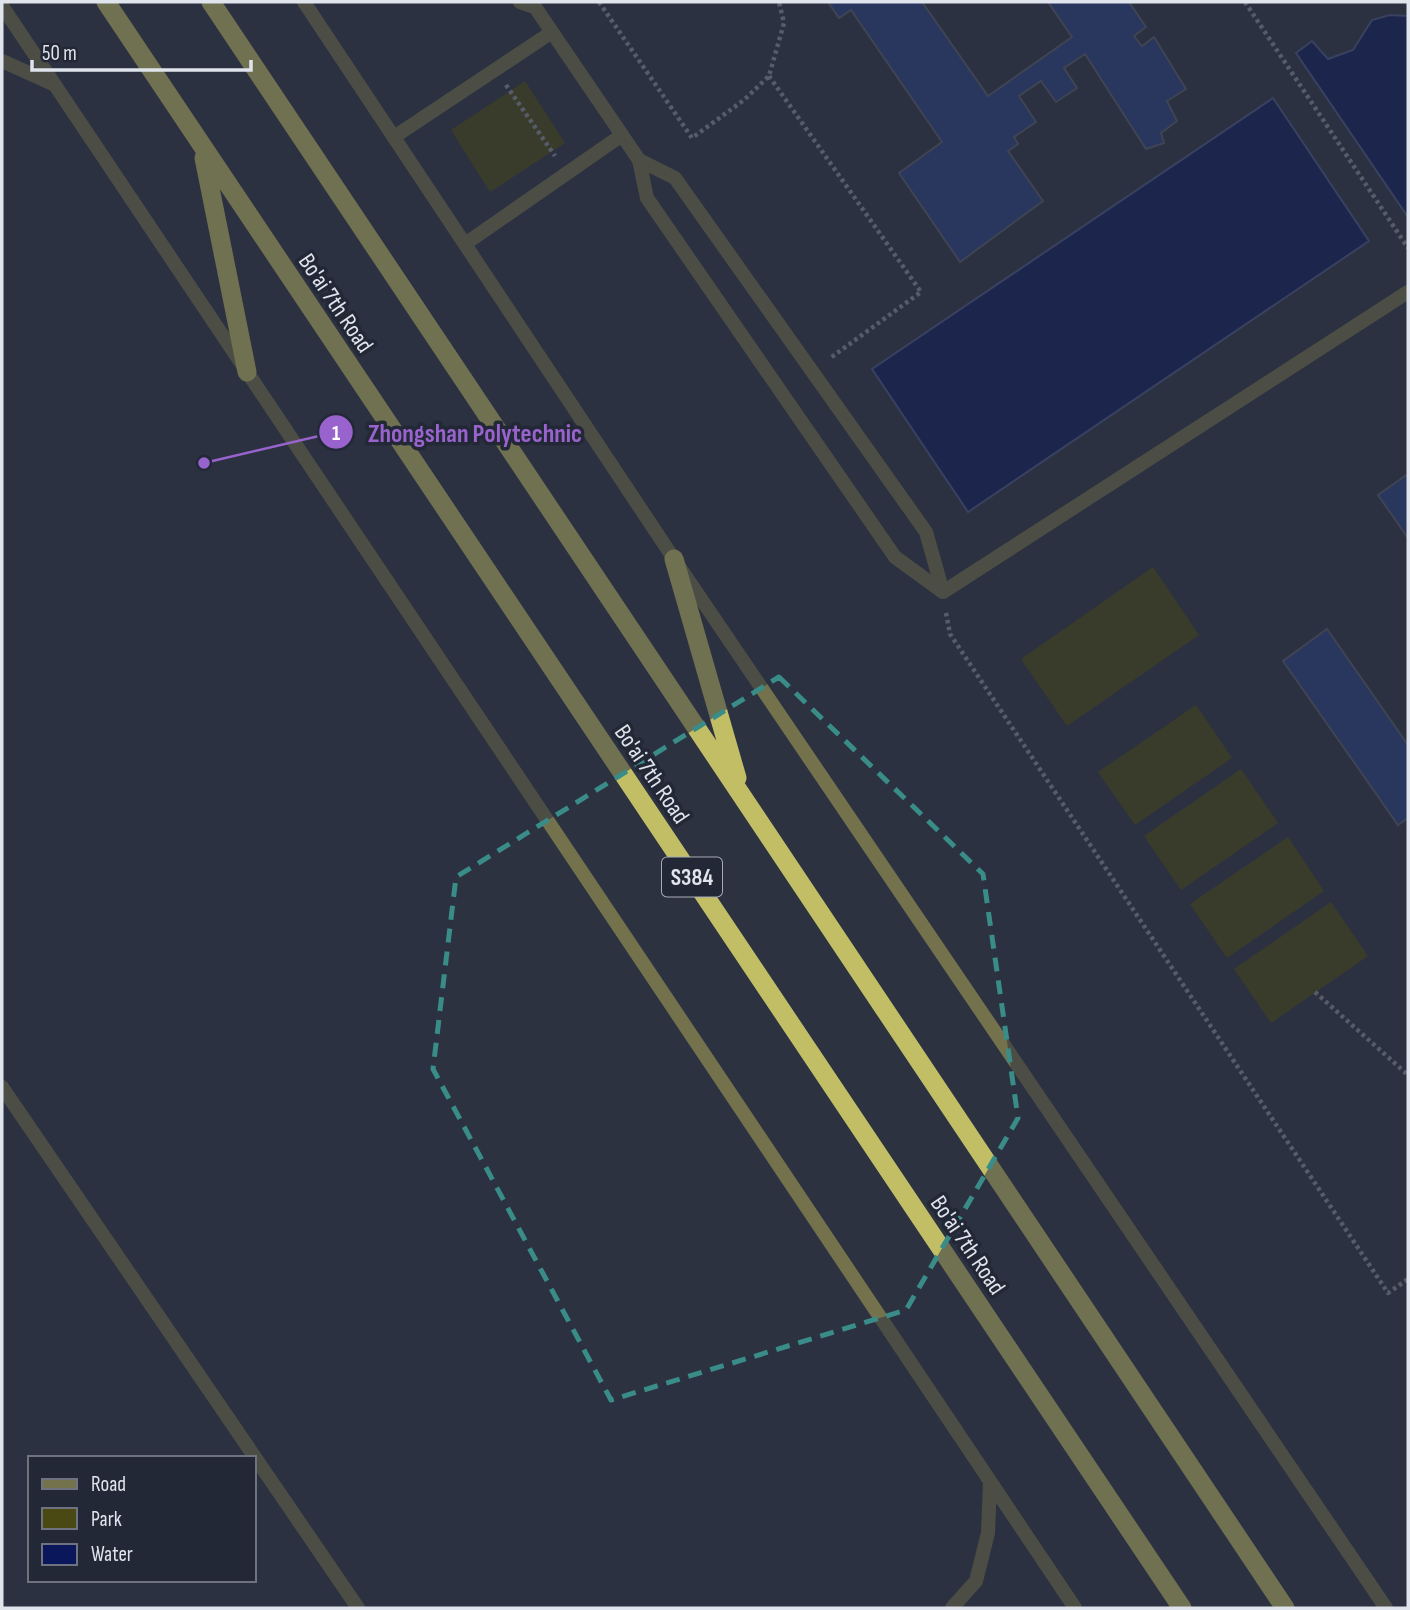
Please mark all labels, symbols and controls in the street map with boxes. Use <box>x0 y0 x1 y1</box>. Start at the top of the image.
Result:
scale bar <box>32 28 250 72</box>
text: 50 m <box>42 41 77 66</box>
street label: Bo'ai 7th Road <box>292 248 379 358</box>
callout: Zhongshan Polytechnic <box>319 409 596 456</box>
text: Zhongshan Polytechnic <box>368 419 582 450</box>
text: 1 <box>332 421 340 446</box>
street label: Bo'ai 7th Road <box>608 719 695 829</box>
road number: S384 <box>662 858 722 897</box>
street label: Bo'ai 7th Road <box>924 1190 1011 1300</box>
legend <box>28 1456 256 1582</box>
text: Road <box>91 1472 126 1497</box>
text: Park <box>91 1507 122 1532</box>
text: Water <box>91 1542 133 1567</box>

